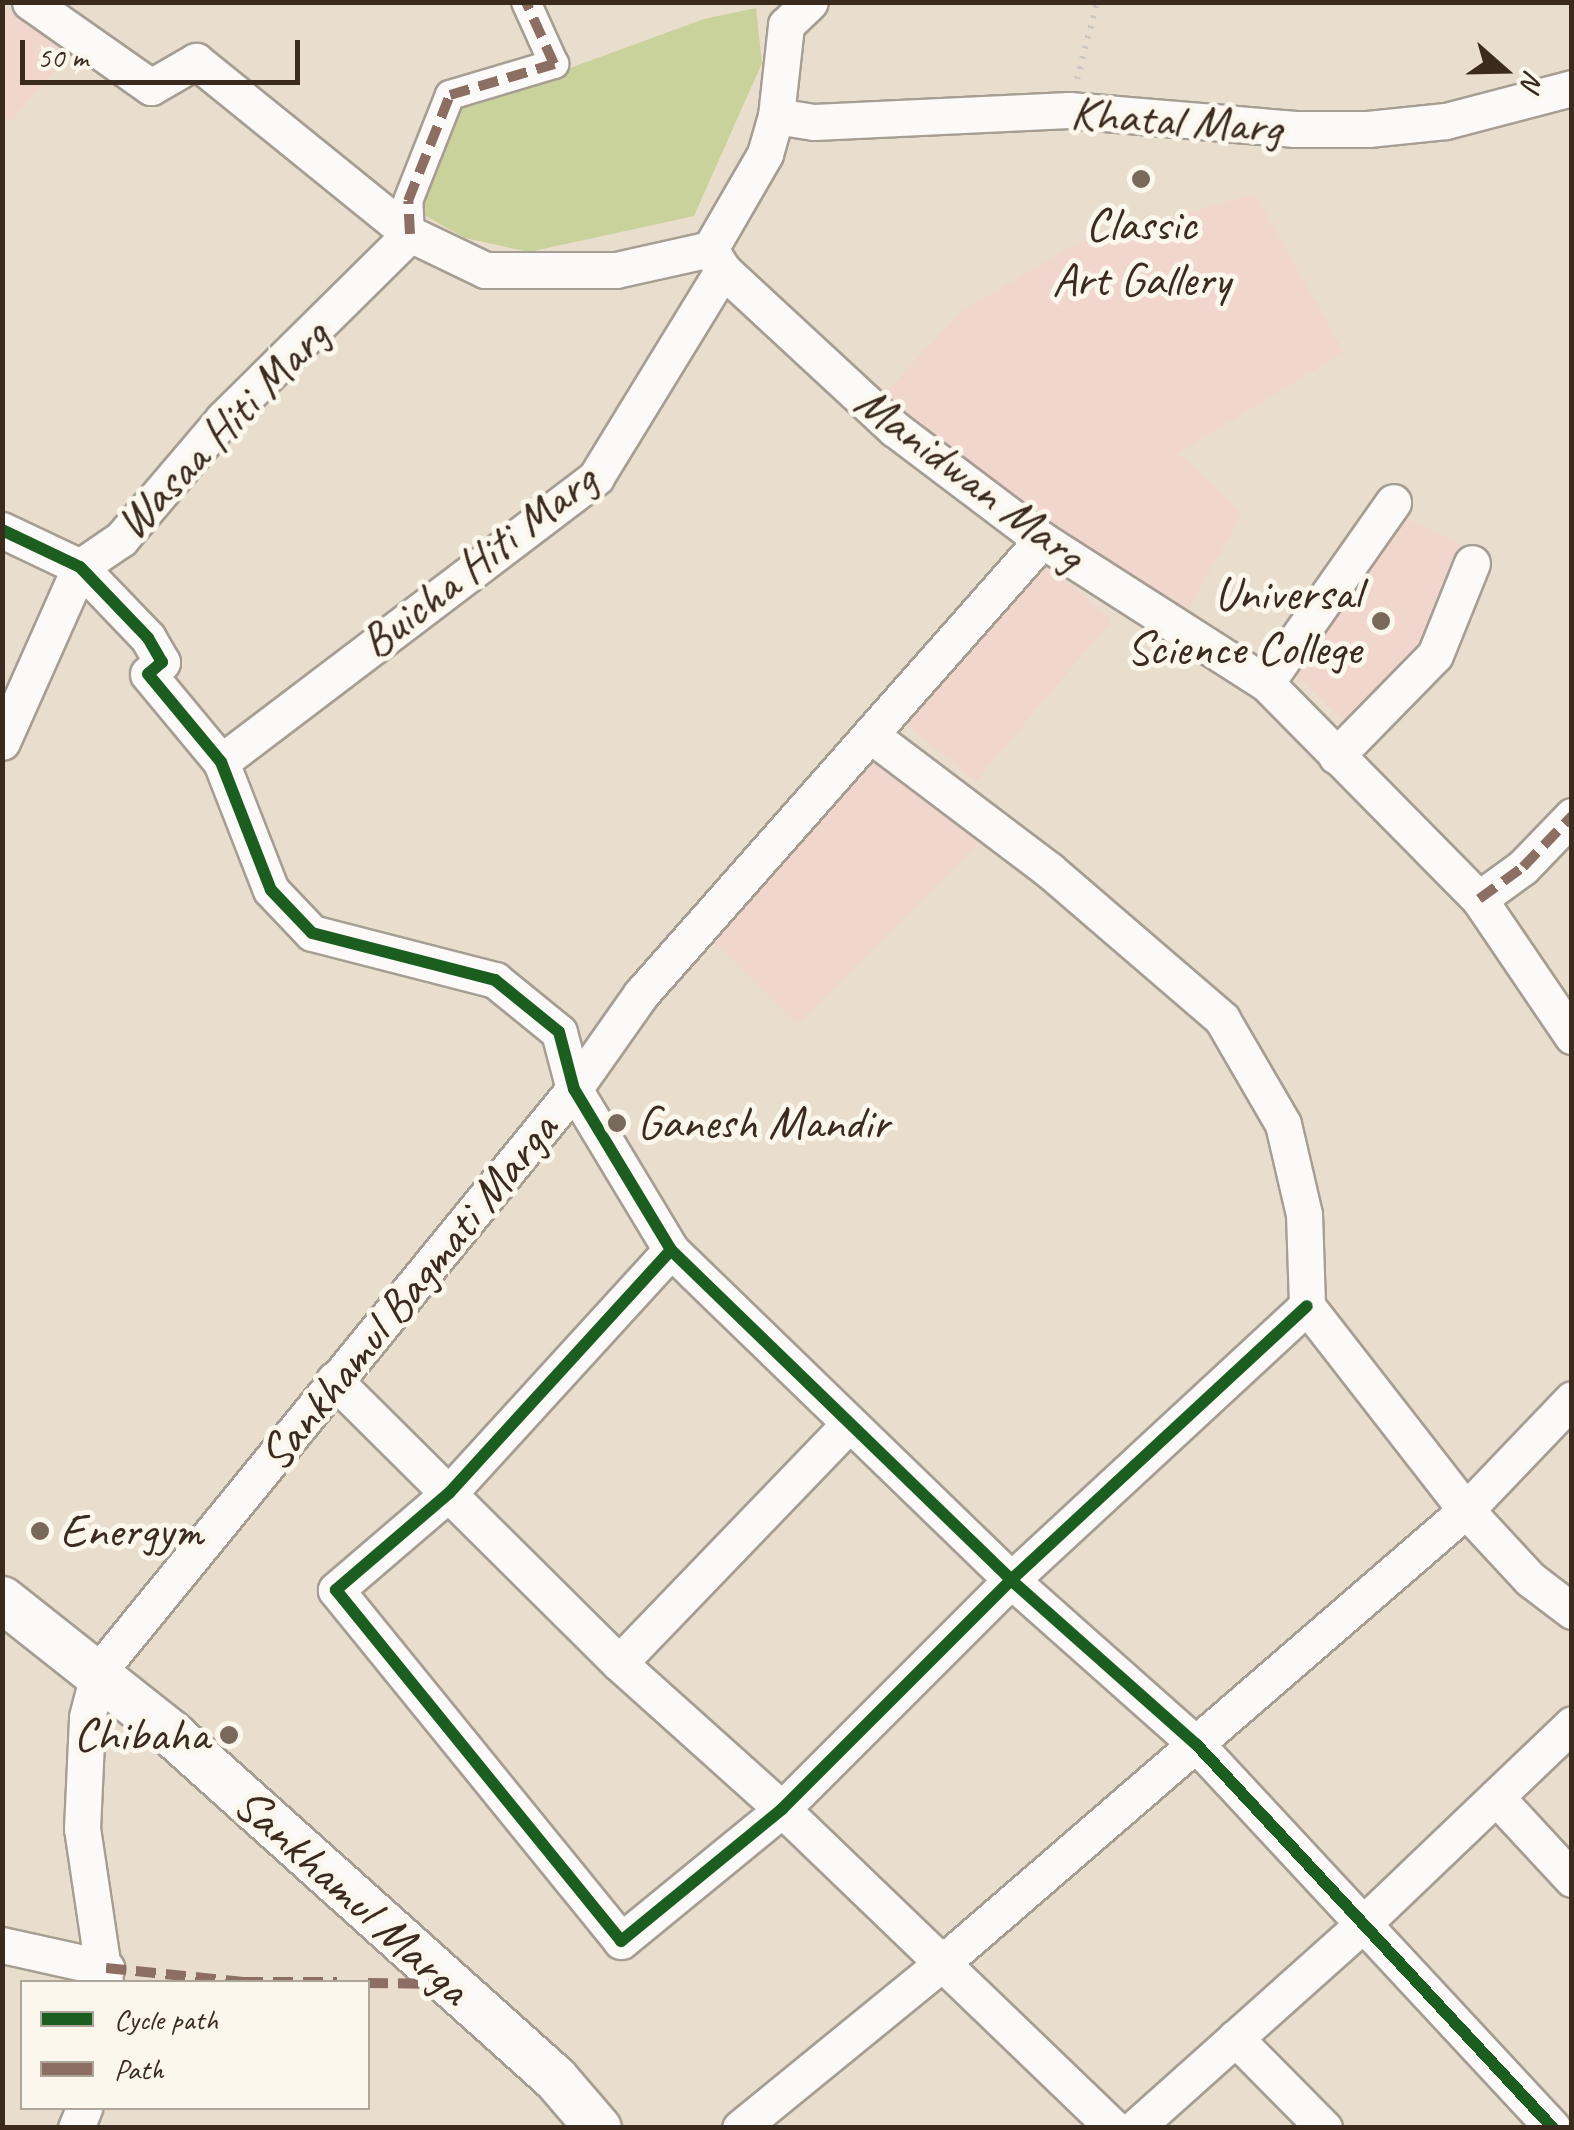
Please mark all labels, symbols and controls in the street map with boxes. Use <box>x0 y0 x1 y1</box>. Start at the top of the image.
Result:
scale bar <box>25 20 305 82</box>
north arrow <box>1454 20 1554 120</box>
text: 50 m <box>37 38 88 76</box>
text: N <box>1513 66 1552 95</box>
street label: Khatal Marg <box>1068 84 1284 156</box>
marker: Classic Art Gallery <box>1130 168 1152 190</box>
place label: Classic Art Gallery <box>1052 195 1230 308</box>
street label: Wasaa Hiti Marg <box>102 306 342 552</box>
street label: Manidwan Marg <box>844 373 1096 583</box>
street label: Buicha Hiti Marg <box>348 451 608 671</box>
place label: Universal Science College <box>1126 564 1361 677</box>
marker: Universal Science College <box>1370 610 1392 632</box>
place label: Ganesh Mandir <box>637 1094 891 1152</box>
street label: Sankhamul Bagmati Marga <box>245 1101 571 1483</box>
marker: Ganesh Mandir <box>606 1112 628 1134</box>
place label: Energym <box>60 1502 203 1560</box>
marker: Energym <box>29 1520 51 1542</box>
place label: Chibaha <box>73 1706 209 1764</box>
marker: Chibaha <box>218 1724 240 1746</box>
street label: Sankhamul Marga <box>222 1775 482 2017</box>
legend <box>20 1980 370 2110</box>
text: Cycle path <box>114 2000 218 2038</box>
text: Path <box>114 2050 163 2088</box>

